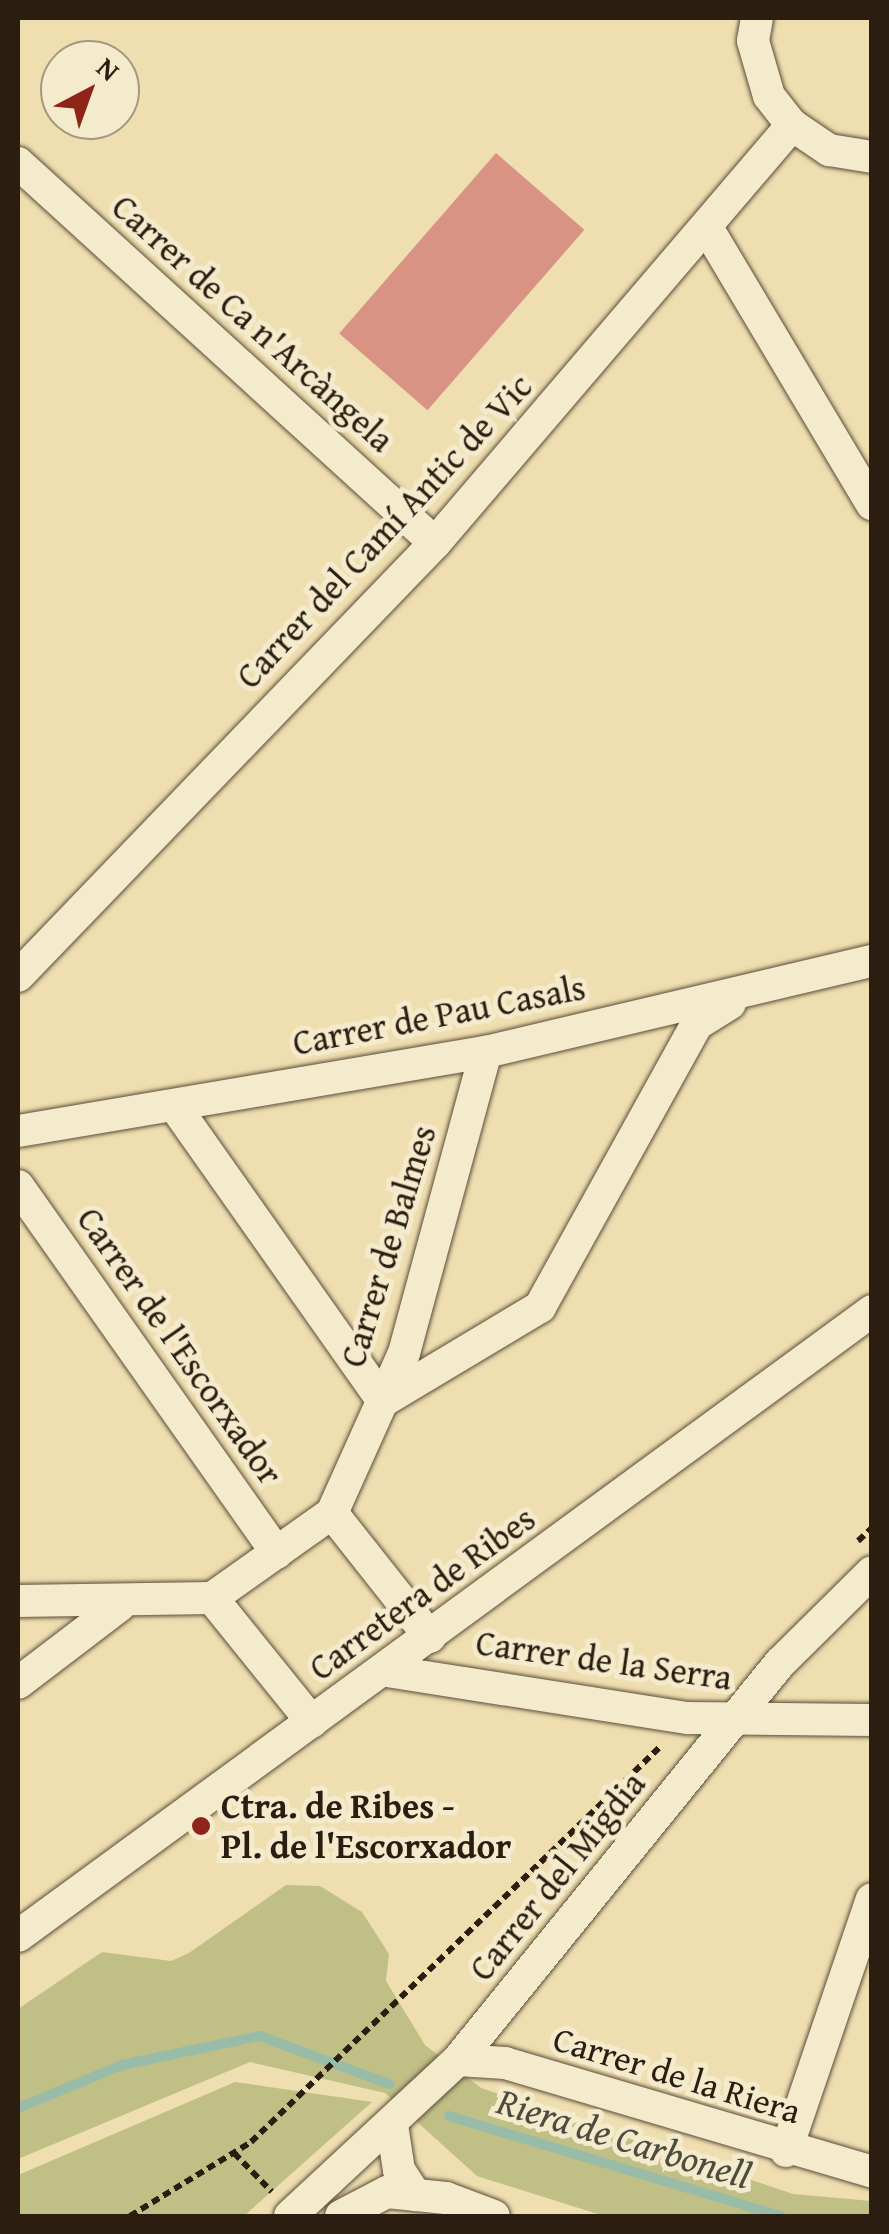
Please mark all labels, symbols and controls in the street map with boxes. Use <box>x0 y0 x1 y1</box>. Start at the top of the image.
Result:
north arrow <box>40 40 140 140</box>
text: N <box>88 47 129 90</box>
street label: Carrer de Ca n'Arcàngela <box>104 186 402 460</box>
street label: Carrer del Camí Antic de Vic <box>227 365 541 697</box>
street label: Carrer de Pau Casals <box>289 966 589 1064</box>
street label: Carrer de Balmes <box>331 1120 445 1372</box>
street label: Carrer de l'Escorxador <box>68 1199 292 1493</box>
street label: Carretera de Ribes <box>301 1497 543 1689</box>
street label: Carrer de la Serra <box>473 1621 735 1699</box>
street label: Carrer del Migdia <box>460 1763 654 1989</box>
place label: Ctra. de Ribes - Pl. de l'Escorxador <box>221 1785 511 1867</box>
marker: Ctra. de Ribes - Pl. de l'Escorxador <box>190 1815 212 1837</box>
street label: Carrer de la Riera <box>548 2017 806 2133</box>
water label: Riera de Carbonell <box>492 2078 756 2198</box>

